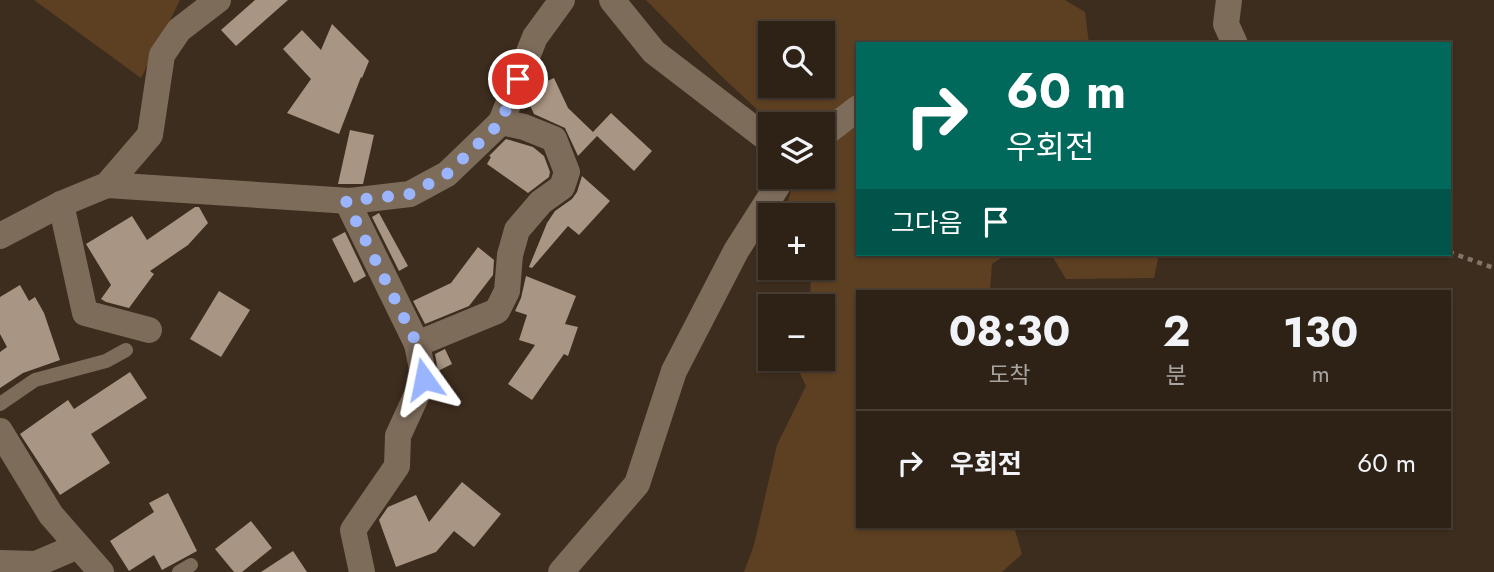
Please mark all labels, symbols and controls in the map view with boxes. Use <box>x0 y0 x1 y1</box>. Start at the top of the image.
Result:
map controls <box>758 21 835 371</box>
button: search <box>758 21 835 98</box>
pin <box>488 49 548 109</box>
text: 60 m <box>1006 56 1126 126</box>
icon: arrive <box>499 60 537 98</box>
icon: right <box>891 70 982 161</box>
button: layers <box>758 112 835 189</box>
text: 우회전 <box>1006 124 1094 170</box>
button: + <box>758 203 835 280</box>
icon: arrive <box>977 203 1015 241</box>
text: 그다음 <box>891 204 963 242</box>
button: − <box>758 294 835 371</box>
text: 08:30 <box>949 301 1070 362</box>
text: 2 <box>1163 301 1190 362</box>
text: 130 <box>1283 302 1358 363</box>
position arrow <box>387 342 461 416</box>
text: m <box>1312 357 1330 391</box>
text: 도착 <box>988 358 1031 392</box>
text: 분 <box>1166 358 1187 392</box>
icon: right <box>891 444 929 482</box>
text: 60 m <box>1357 444 1416 482</box>
text: 우회전 <box>950 445 1022 483</box>

